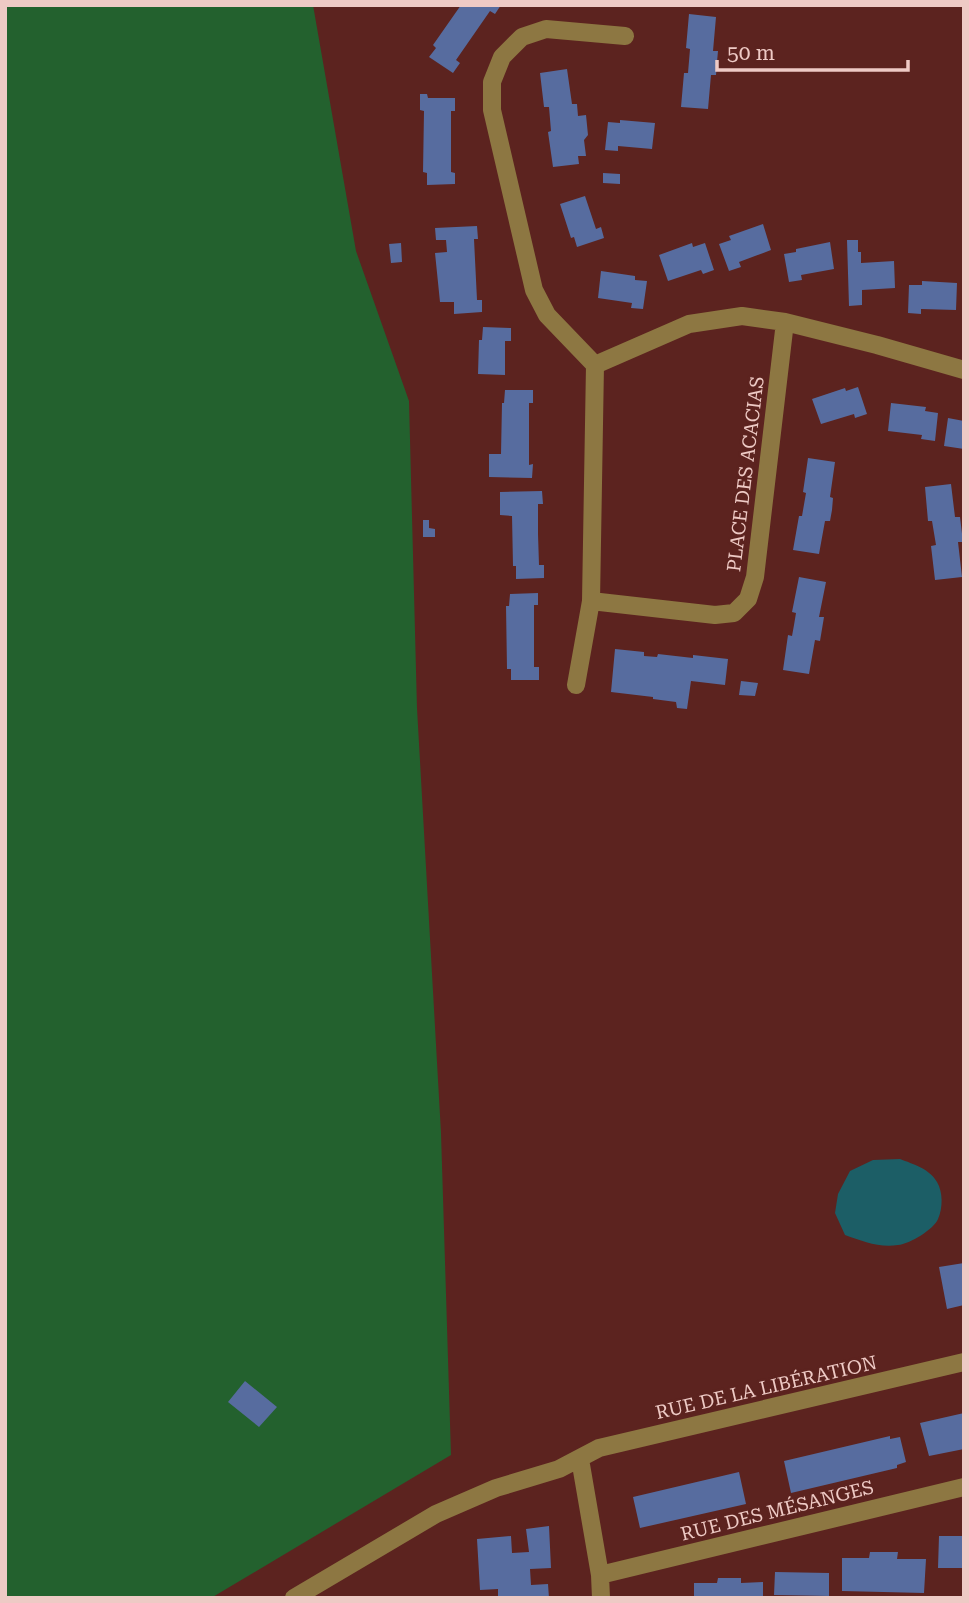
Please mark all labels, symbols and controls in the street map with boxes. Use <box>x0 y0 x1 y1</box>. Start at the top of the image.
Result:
scale bar <box>717 28 908 72</box>
text: 50 m <box>727 41 775 65</box>
street label: PLACE DES ACACIAS <box>722 375 769 573</box>
street label: RUE DE LA LIBÉRATION <box>653 1351 879 1424</box>
street label: RUE DES MÉSANGES <box>678 1475 876 1546</box>

